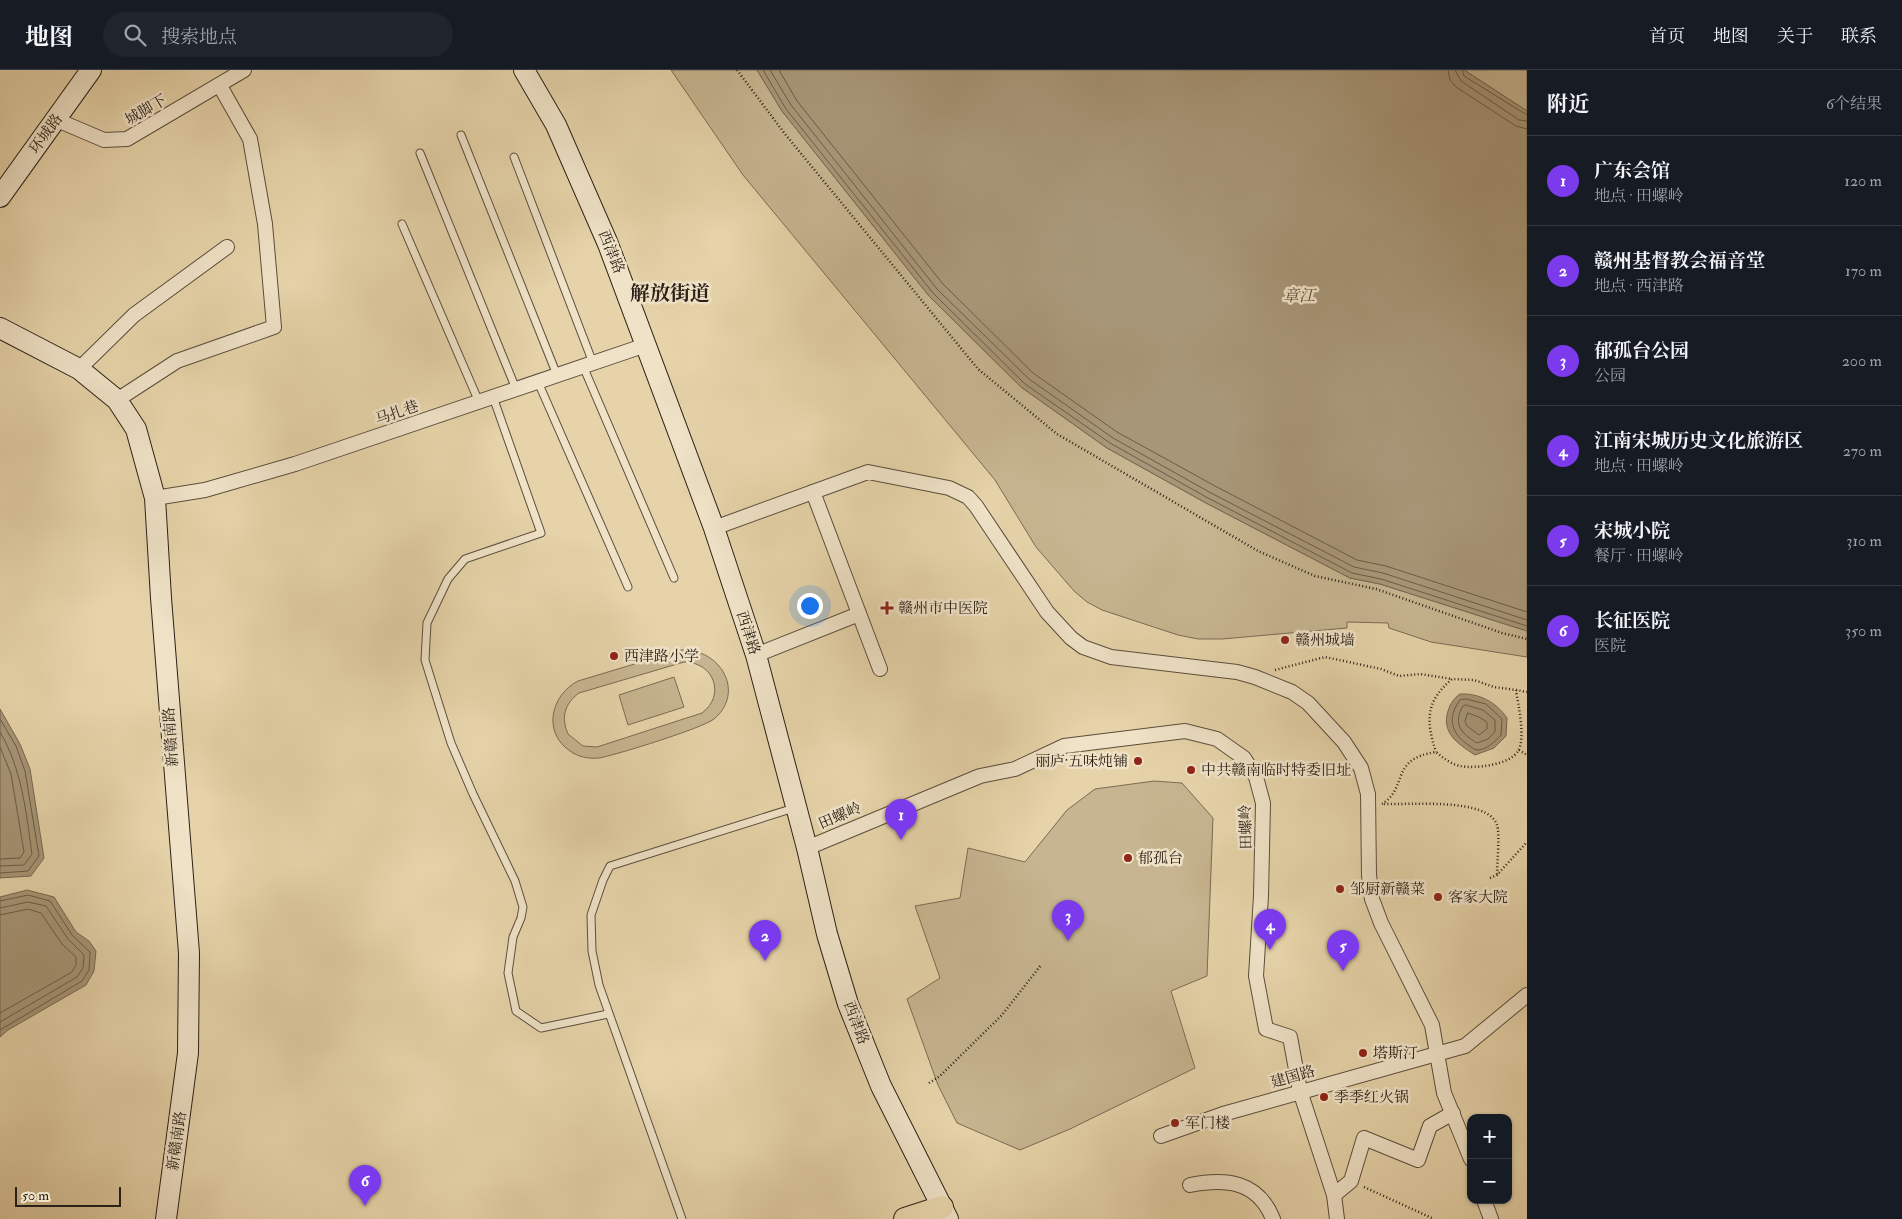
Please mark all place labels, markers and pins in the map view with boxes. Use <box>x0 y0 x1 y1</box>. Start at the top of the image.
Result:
place label: 赣州市中医院 <box>898 599 988 618</box>
marker: 赣州市中医院 <box>880 601 894 615</box>
place label: 赣州城墙 <box>1295 631 1355 650</box>
marker: 赣州城墙 <box>1279 634 1291 646</box>
place label: 西津路小学 <box>624 647 699 666</box>
marker: 西津路小学 <box>608 650 620 662</box>
place label: 丽庐·五味炖铺 <box>1035 752 1128 771</box>
marker: 丽庐·五味炖铺 <box>1132 755 1144 767</box>
place label: 中共赣南临时特委旧址 <box>1201 761 1351 780</box>
marker: 中共赣南临时特委旧址 <box>1185 764 1197 776</box>
pin: 1 <box>885 799 917 840</box>
place label: 郁孤台 <box>1138 849 1183 868</box>
marker: 郁孤台 <box>1122 852 1134 864</box>
place label: 邹厨新赣菜 <box>1350 880 1425 899</box>
marker: 邹厨新赣菜 <box>1334 883 1346 895</box>
place label: 客家大院 <box>1448 888 1508 907</box>
marker: 客家大院 <box>1432 891 1444 903</box>
pin: 3 <box>1052 900 1084 941</box>
pin: 4 <box>1254 909 1286 950</box>
pin: 2 <box>749 920 781 961</box>
pin: 5 <box>1327 930 1359 971</box>
place label: 塔斯汀 <box>1373 1044 1418 1063</box>
marker: 塔斯汀 <box>1357 1047 1369 1059</box>
place label: 季季红火锅 <box>1334 1088 1409 1107</box>
marker: 季季红火锅 <box>1318 1091 1330 1103</box>
place label: 军门楼 <box>1185 1114 1230 1133</box>
marker: 军门楼 <box>1169 1117 1181 1129</box>
pin: 6 <box>349 1165 381 1206</box>

